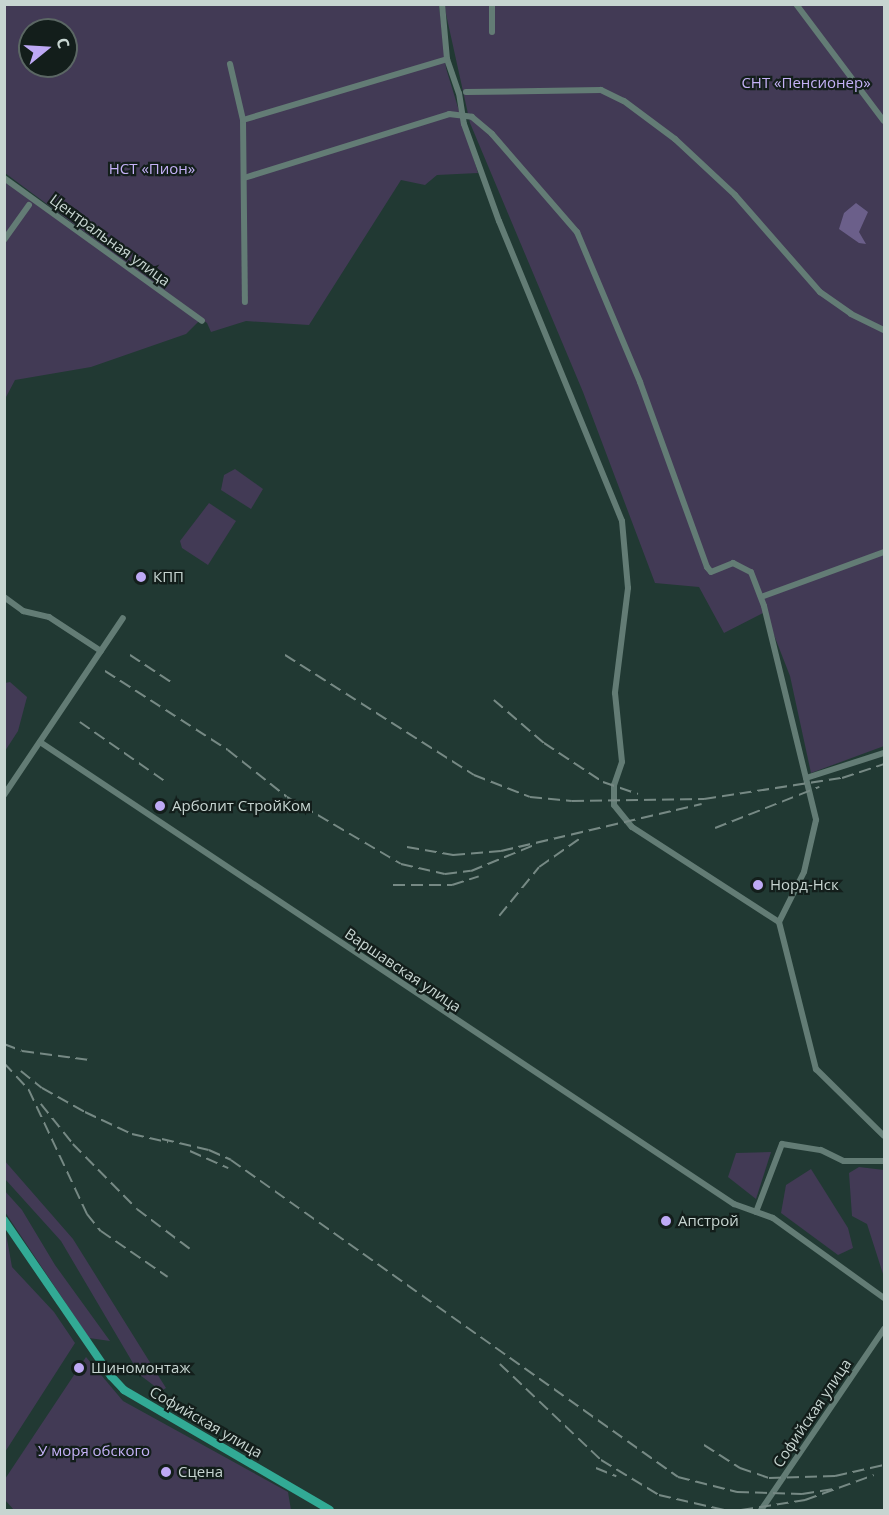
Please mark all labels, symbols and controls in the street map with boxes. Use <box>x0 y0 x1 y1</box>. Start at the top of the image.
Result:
north arrow <box>18 18 78 78</box>
text: С <box>51 35 75 51</box>
park label: СНТ «Пенсионер» <box>741 74 871 92</box>
park label: НСТ «Пион» <box>109 160 195 178</box>
street label: Центральная улица <box>46 190 174 290</box>
place label: КПП <box>153 568 184 586</box>
marker: КПП <box>134 570 148 584</box>
place label: Арболит СтройКом <box>172 797 311 815</box>
marker: Арболит СтройКом <box>153 799 167 813</box>
place label: Норд-Нск <box>770 876 839 894</box>
marker: Норд-Нск <box>751 878 765 892</box>
street label: Варшавская улица <box>341 924 465 1016</box>
place label: Апстрой <box>678 1212 739 1230</box>
marker: Апстрой <box>659 1214 673 1228</box>
street label: Софийская улица <box>769 1355 855 1471</box>
place label: Шиномонтаж <box>91 1359 190 1377</box>
marker: Шиномонтаж <box>72 1361 86 1375</box>
street label: Софийская улица <box>146 1382 266 1462</box>
park label: У моря обского <box>38 1442 150 1460</box>
place label: Сцена <box>178 1463 223 1481</box>
marker: Сцена <box>159 1465 173 1479</box>

